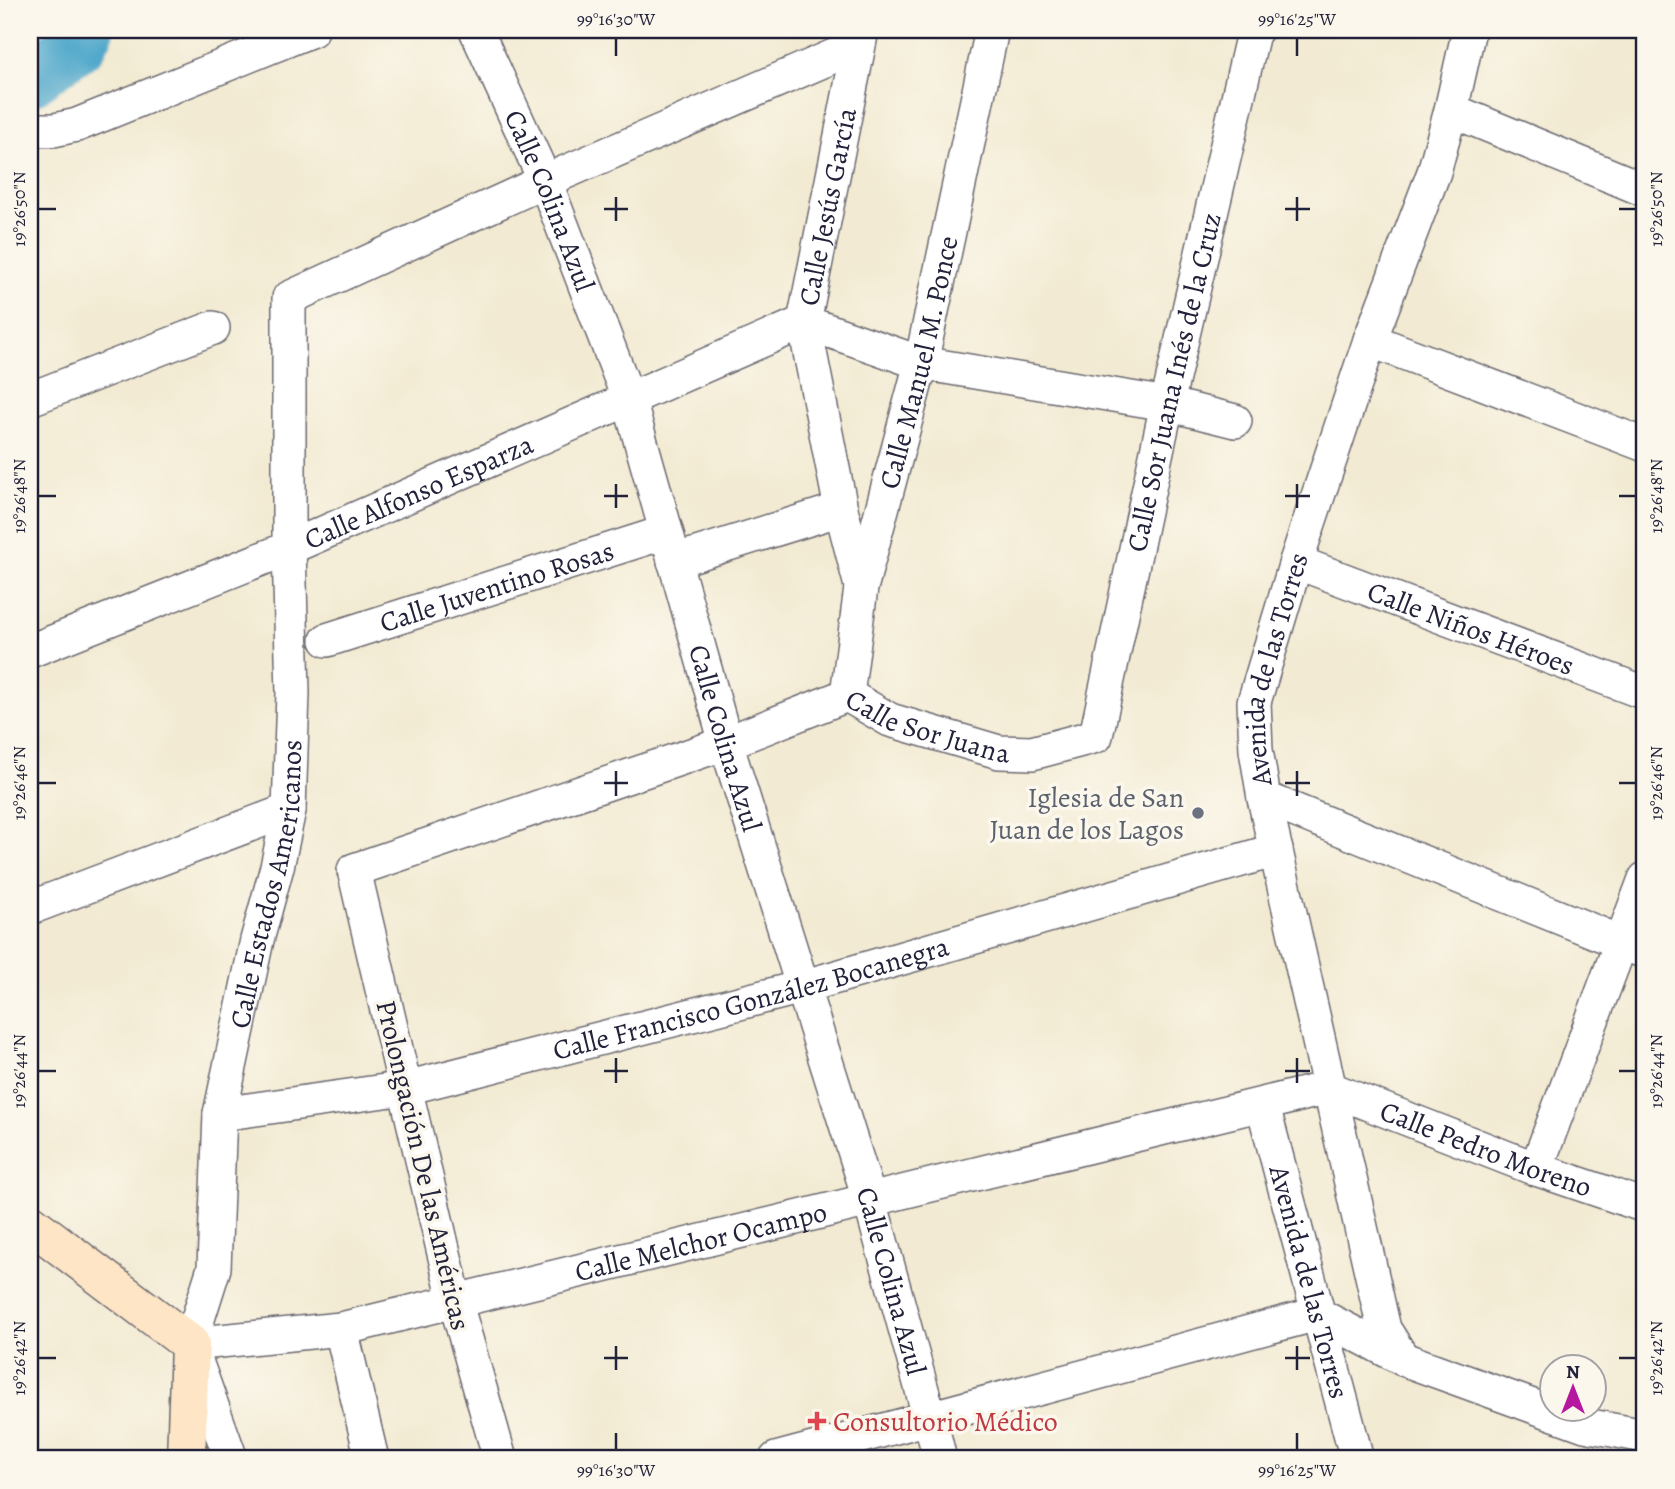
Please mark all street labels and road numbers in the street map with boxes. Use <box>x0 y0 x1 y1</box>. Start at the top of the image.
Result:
street label: Calle Colina Azul <box>495 104 604 297</box>
street label: Calle Jesús García <box>790 104 866 309</box>
street label: Calle Sor Juana Inés de la Cruz <box>1118 209 1231 555</box>
street label: Calle Manuel M. Ponce <box>870 232 968 493</box>
street label: Calle Alfonso Esparza <box>298 425 539 559</box>
street label: Calle Juventino Rosas <box>375 532 619 642</box>
street label: Avenida de las Torres <box>1235 548 1318 790</box>
street label: Calle Niños Héroes <box>1362 573 1579 685</box>
street label: Calle Colina Azul <box>679 640 771 837</box>
street label: Calle Sor Juana <box>839 680 1010 772</box>
street label: Calle Estados Americanos <box>221 739 311 1032</box>
street label: Calle Francisco González Bocanegra <box>549 928 953 1070</box>
street label: Prolongación De las Américas <box>367 996 480 1334</box>
street label: Calle Pedro Moreno <box>1374 1092 1597 1207</box>
street label: Avenida de las Torres <box>1259 1160 1358 1403</box>
street label: Calle Colina Azul <box>847 1182 935 1380</box>
street label: Calle Melchor Ocampo <box>571 1193 831 1291</box>

